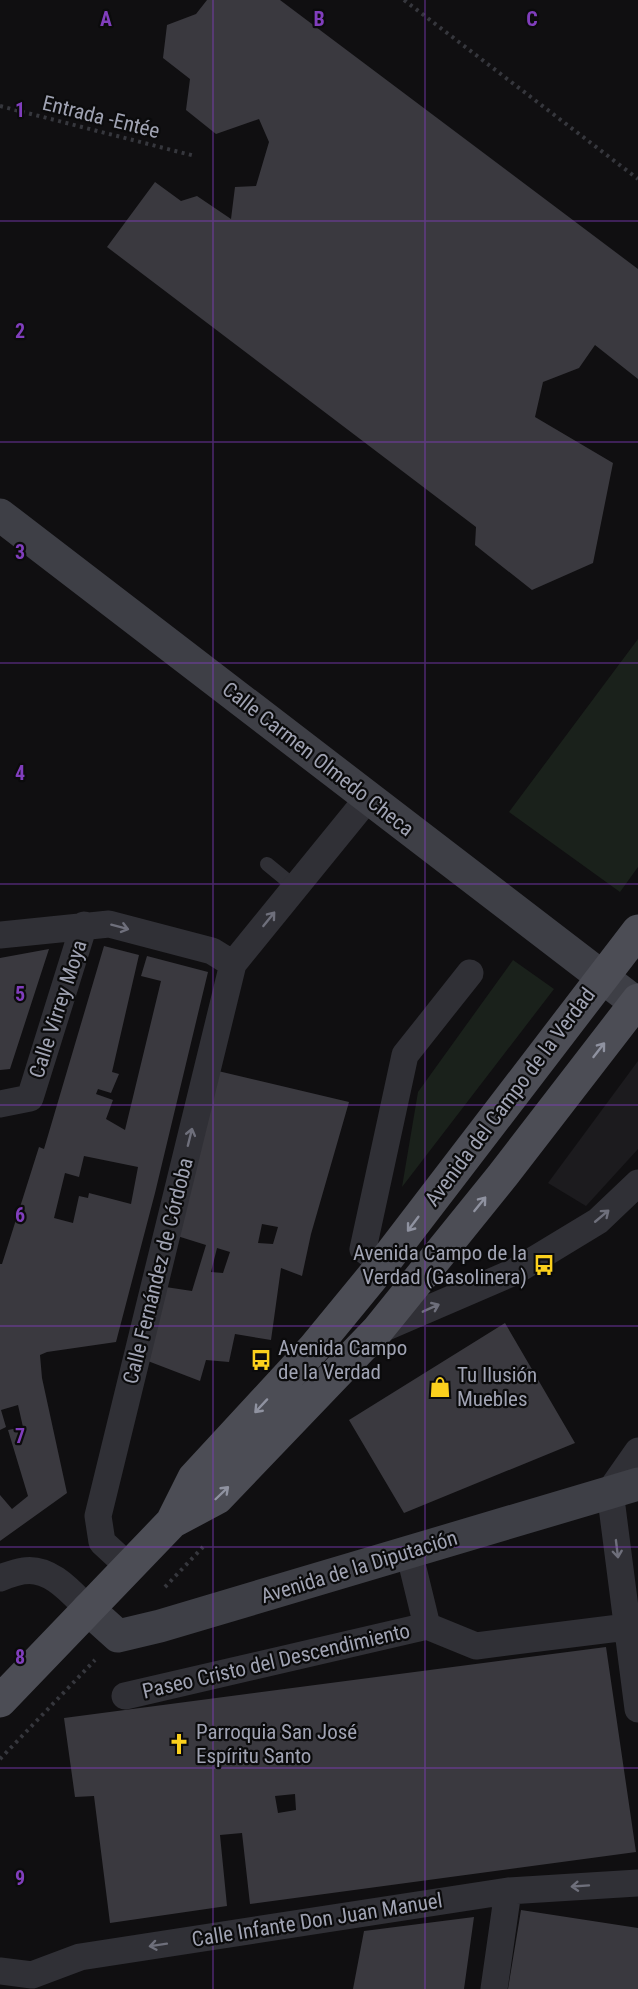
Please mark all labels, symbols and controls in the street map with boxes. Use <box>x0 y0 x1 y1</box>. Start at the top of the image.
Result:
text: A <box>100 7 112 31</box>
text: B <box>313 7 325 31</box>
text: C <box>526 7 538 31</box>
street label: Entrada -Entée <box>40 91 162 143</box>
text: 1 <box>15 98 25 122</box>
text: 2 <box>15 319 25 343</box>
text: 3 <box>15 540 25 564</box>
street label: Calle Carmen Olmedo Checa <box>218 677 418 841</box>
text: 4 <box>15 761 25 785</box>
one-way arrow <box>263 911 276 927</box>
one-way arrow <box>111 921 130 933</box>
street label: Calle Virrey Moya <box>24 937 92 1081</box>
text: 5 <box>15 982 25 1006</box>
street label: Avenida del Campo de la Verdad <box>420 983 600 1211</box>
one-way arrow <box>593 1042 606 1058</box>
one-way arrow <box>185 1127 197 1146</box>
street label: Calle Fernández de Córdoba <box>118 1155 198 1387</box>
one-way arrow <box>473 1196 486 1212</box>
text: 6 <box>15 1203 25 1227</box>
one-way arrow <box>594 1210 610 1223</box>
one-way arrow <box>407 1216 419 1232</box>
place label: Avenida Campo de la Verdad (Gasolinera) <box>353 1241 527 1289</box>
bus stop icon: Avenida Campo de la Verdad (Gasolinera) <box>532 1253 556 1277</box>
one-way arrow <box>421 1302 440 1313</box>
place label: Avenida Campo de la Verdad <box>278 1336 407 1384</box>
bus stop icon: Avenida Campo de la Verdad <box>249 1348 273 1372</box>
place label: Tu Ilusión Muebles <box>457 1363 537 1411</box>
shop icon: Tu Ilusión Muebles <box>428 1375 452 1399</box>
one-way arrow <box>254 1398 268 1413</box>
text: 7 <box>15 1424 25 1448</box>
one-way arrow <box>214 1485 229 1500</box>
street label: Avenida de la Diputación <box>258 1526 460 1608</box>
one-way arrow <box>612 1539 623 1559</box>
street label: Paseo Cristo del Descendimiento <box>140 1618 412 1704</box>
text: 8 <box>15 1645 25 1669</box>
place label: Parroquia San José Espíritu Santo <box>196 1720 357 1768</box>
church icon: Parroquia San José Espíritu Santo <box>167 1732 191 1756</box>
text: 9 <box>15 1866 25 1890</box>
one-way arrow <box>570 1881 590 1892</box>
street label: Calle Infante Don Juan Manuel <box>190 1888 444 1952</box>
one-way arrow <box>149 1940 168 1951</box>

